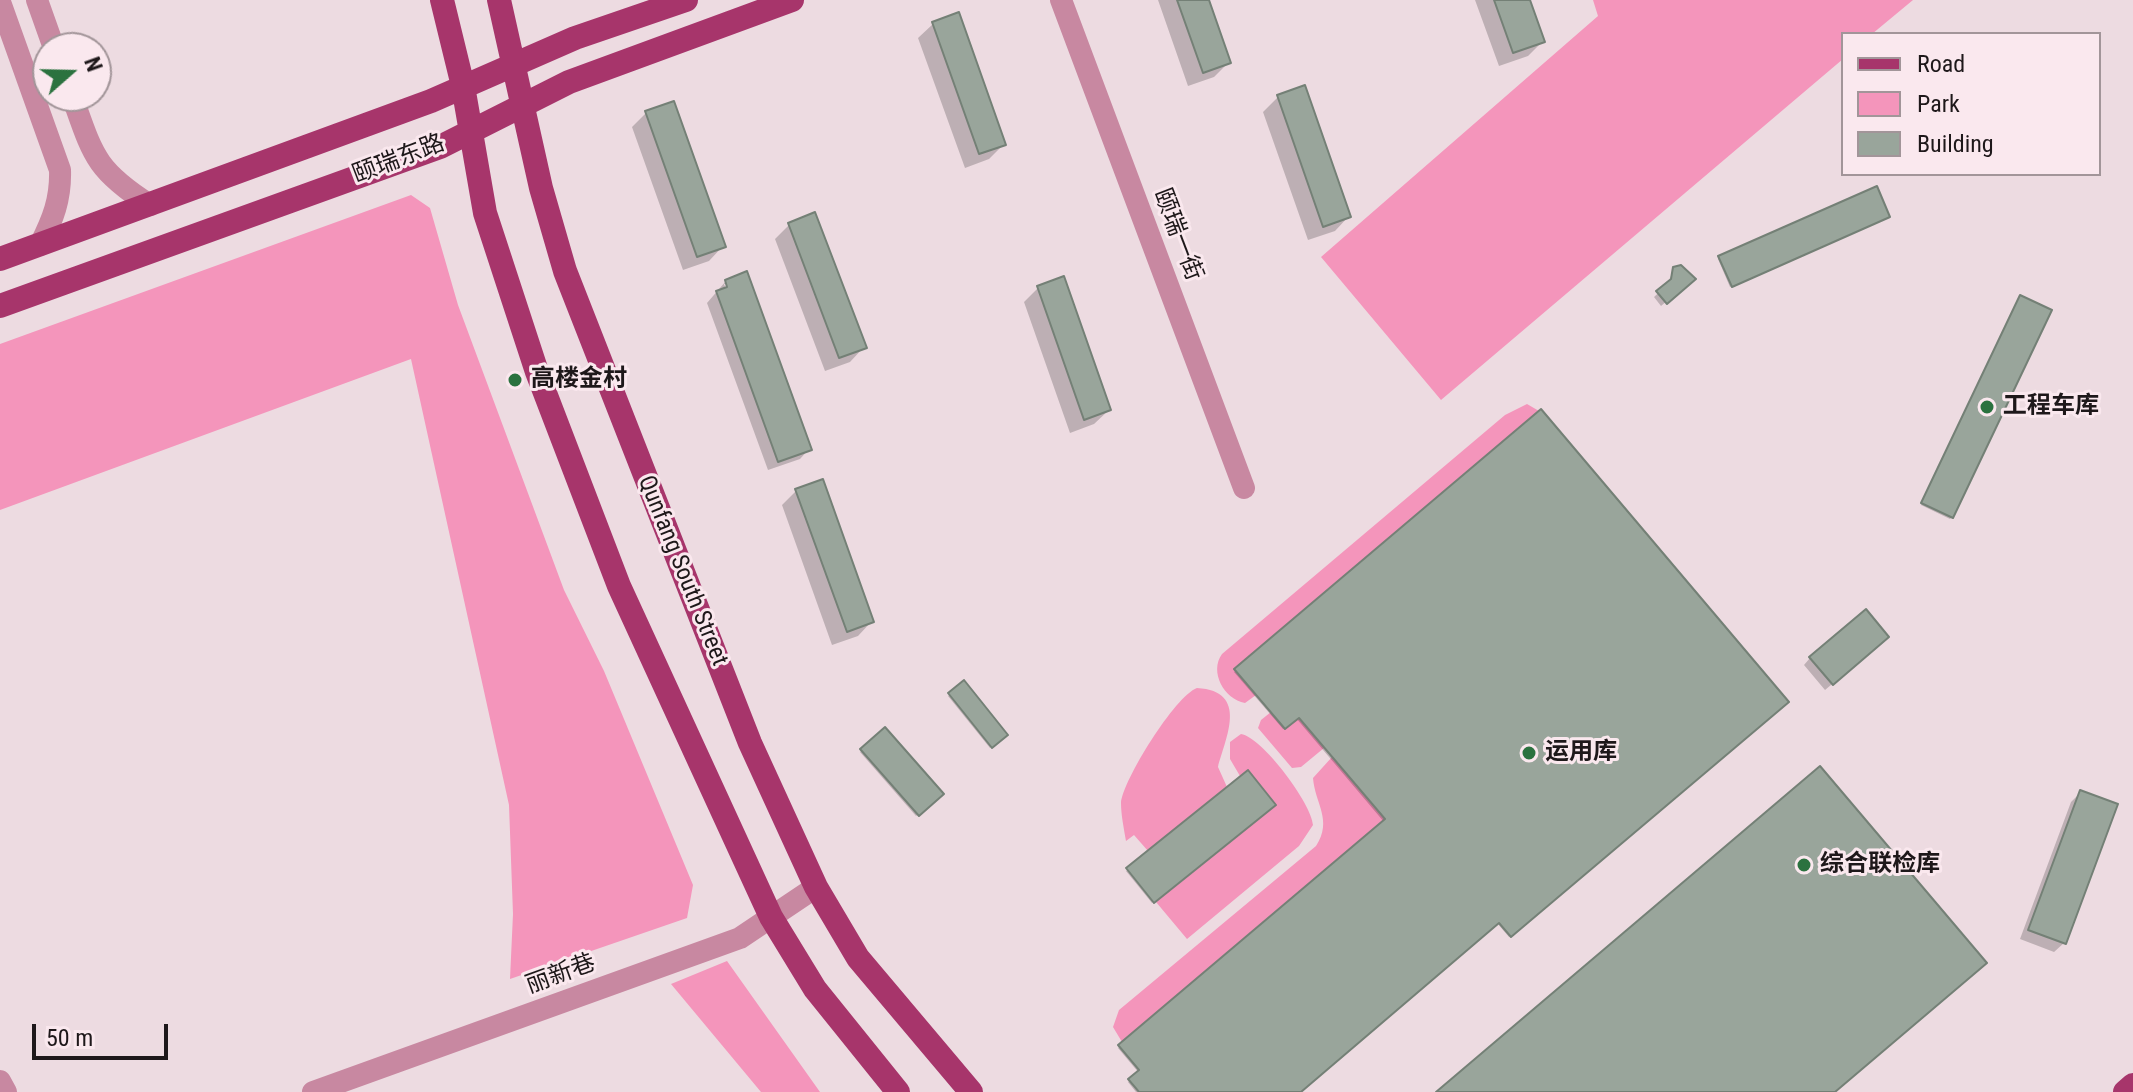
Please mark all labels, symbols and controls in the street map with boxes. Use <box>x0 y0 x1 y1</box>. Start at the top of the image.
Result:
north arrow <box>32 32 112 112</box>
legend <box>1841 32 2101 176</box>
text: Road <box>1917 50 1965 78</box>
text: N <box>79 54 107 75</box>
text: Park <box>1917 90 1960 118</box>
street label: 颐瑞东路 <box>349 129 449 191</box>
text: Building <box>1917 130 1994 158</box>
street label: 颐瑞一街 <box>1146 185 1208 285</box>
place label: 高楼金村 <box>531 366 627 394</box>
marker: 高楼金村 <box>506 371 524 389</box>
place label: 工程车库 <box>2003 393 2099 421</box>
marker: 工程车库 <box>1978 398 1996 416</box>
street label: Qunfang South Street <box>631 472 733 670</box>
place label: 运用库 <box>1545 739 1617 767</box>
marker: 运用库 <box>1520 744 1538 762</box>
place label: 综合联检库 <box>1820 851 1940 879</box>
marker: 综合联检库 <box>1795 856 1813 874</box>
street label: 丽新巷 <box>522 949 600 1001</box>
scale bar <box>36 1008 172 1058</box>
text: 50 m <box>46 1024 93 1052</box>

